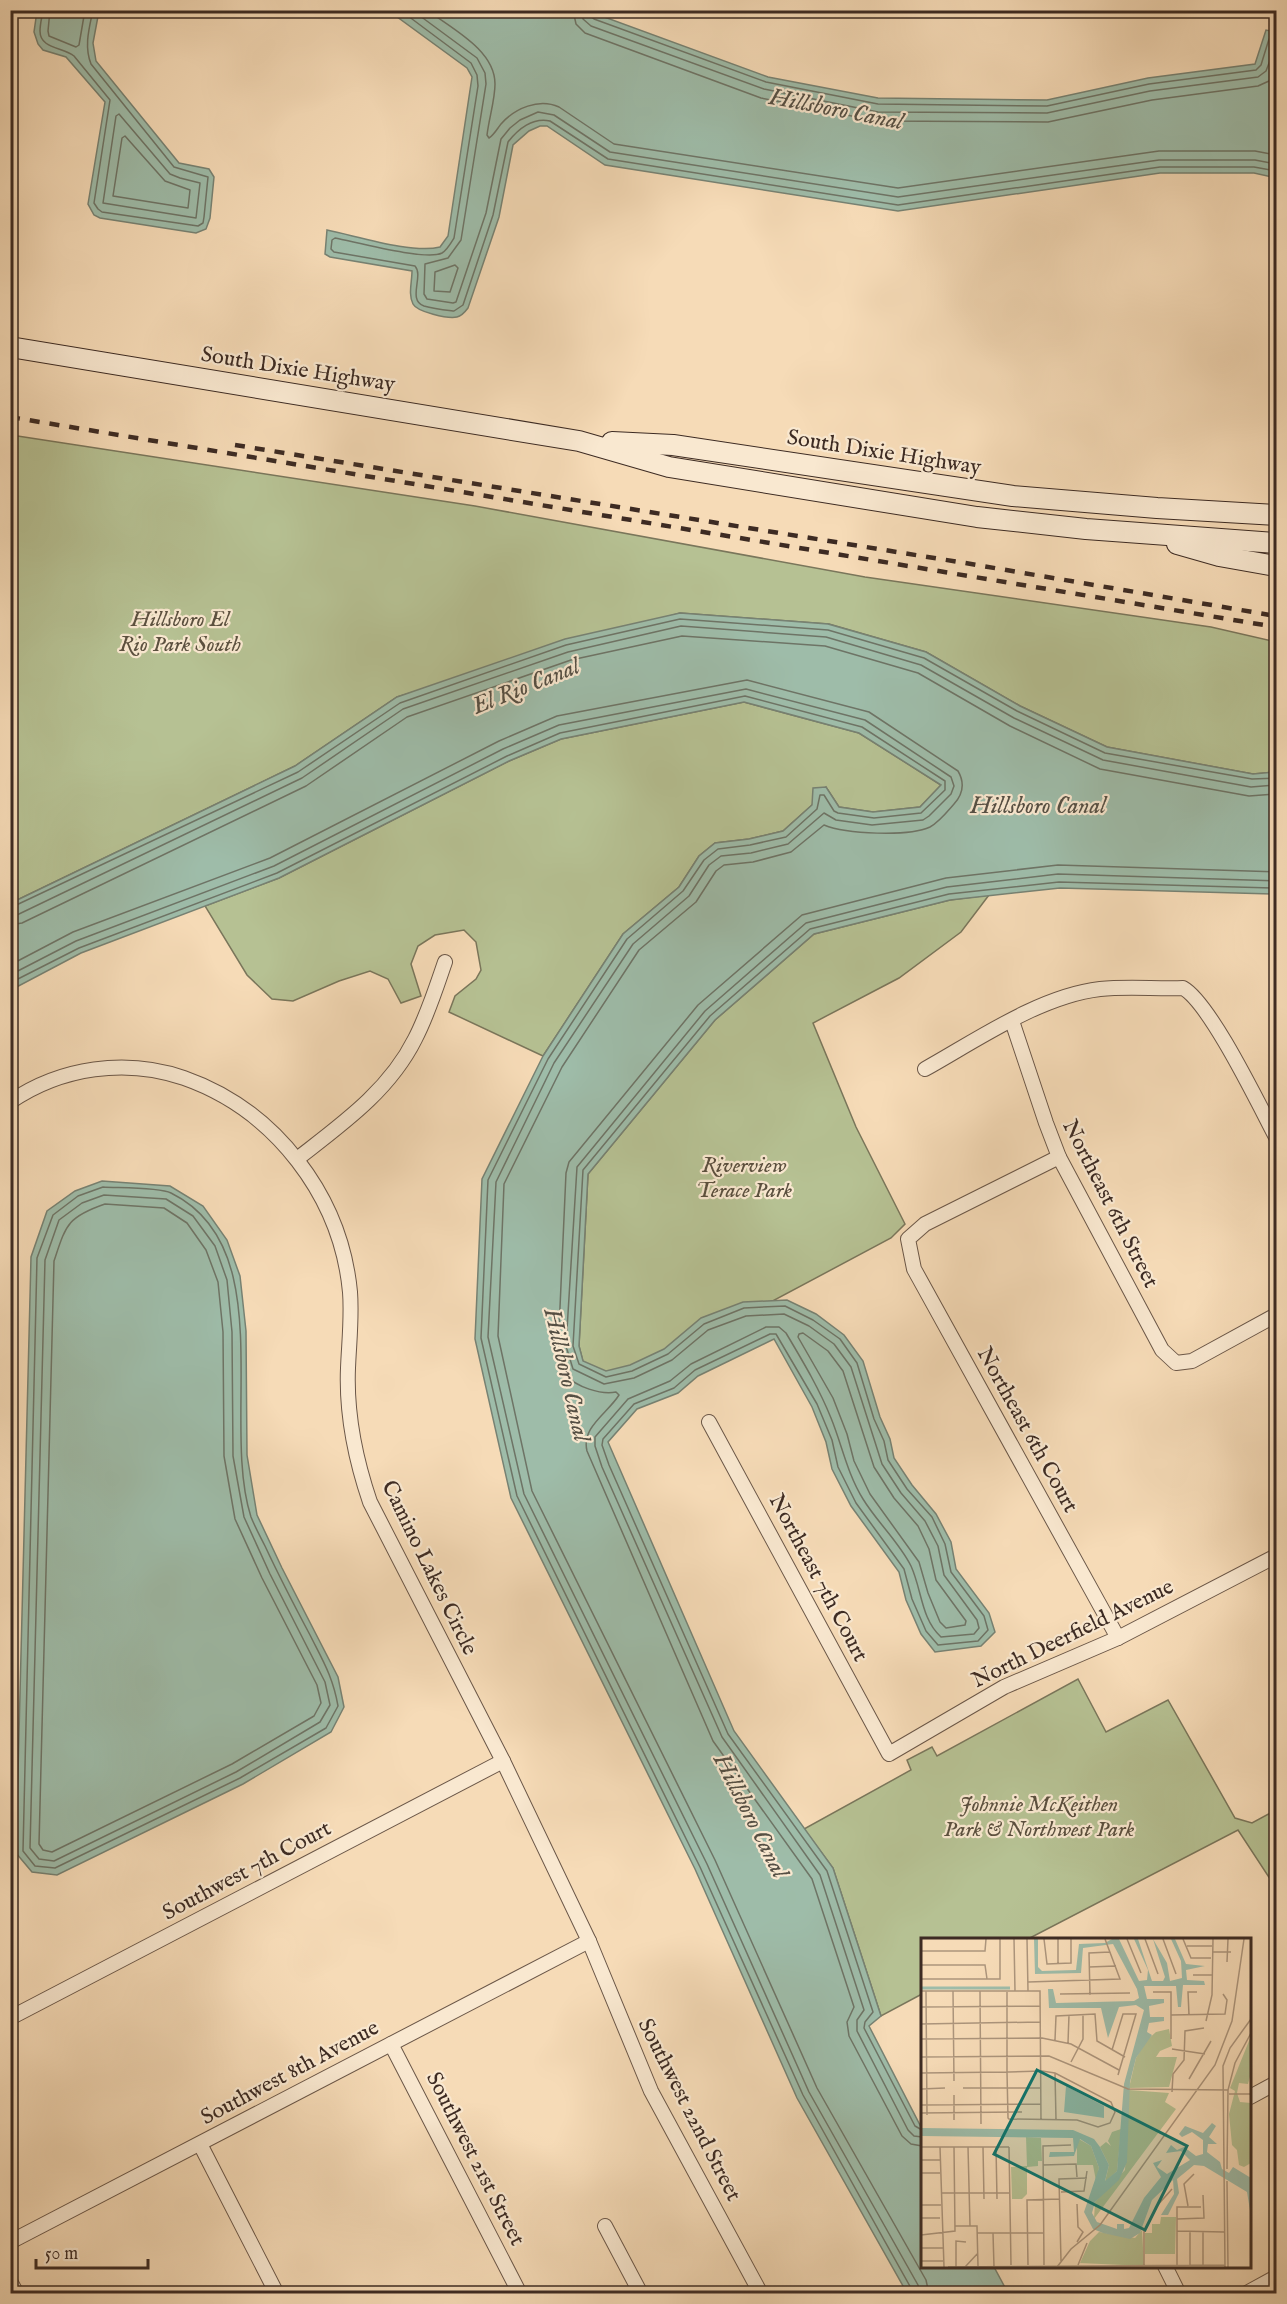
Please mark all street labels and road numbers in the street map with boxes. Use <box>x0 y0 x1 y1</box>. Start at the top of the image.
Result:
street label: South Dixie Highway <box>199 341 397 399</box>
street label: South Dixie Highway <box>785 424 983 482</box>
street label: Northeast 6th Street <box>1055 1115 1165 1293</box>
street label: Northeast 6th Court <box>970 1342 1084 1518</box>
street label: Camino Lakes Circle <box>375 1476 483 1660</box>
street label: Northeast 7th Court <box>762 1489 874 1667</box>
street label: North Deerfield Avenue <box>968 1573 1178 1695</box>
street label: Southwest 7th Court <box>158 1815 336 1927</box>
street label: Southwest 8th Avenue <box>196 2014 384 2132</box>
street label: Southwest 22nd Street <box>631 2014 747 2207</box>
street label: Southwest 21st Street <box>419 2067 531 2251</box>

